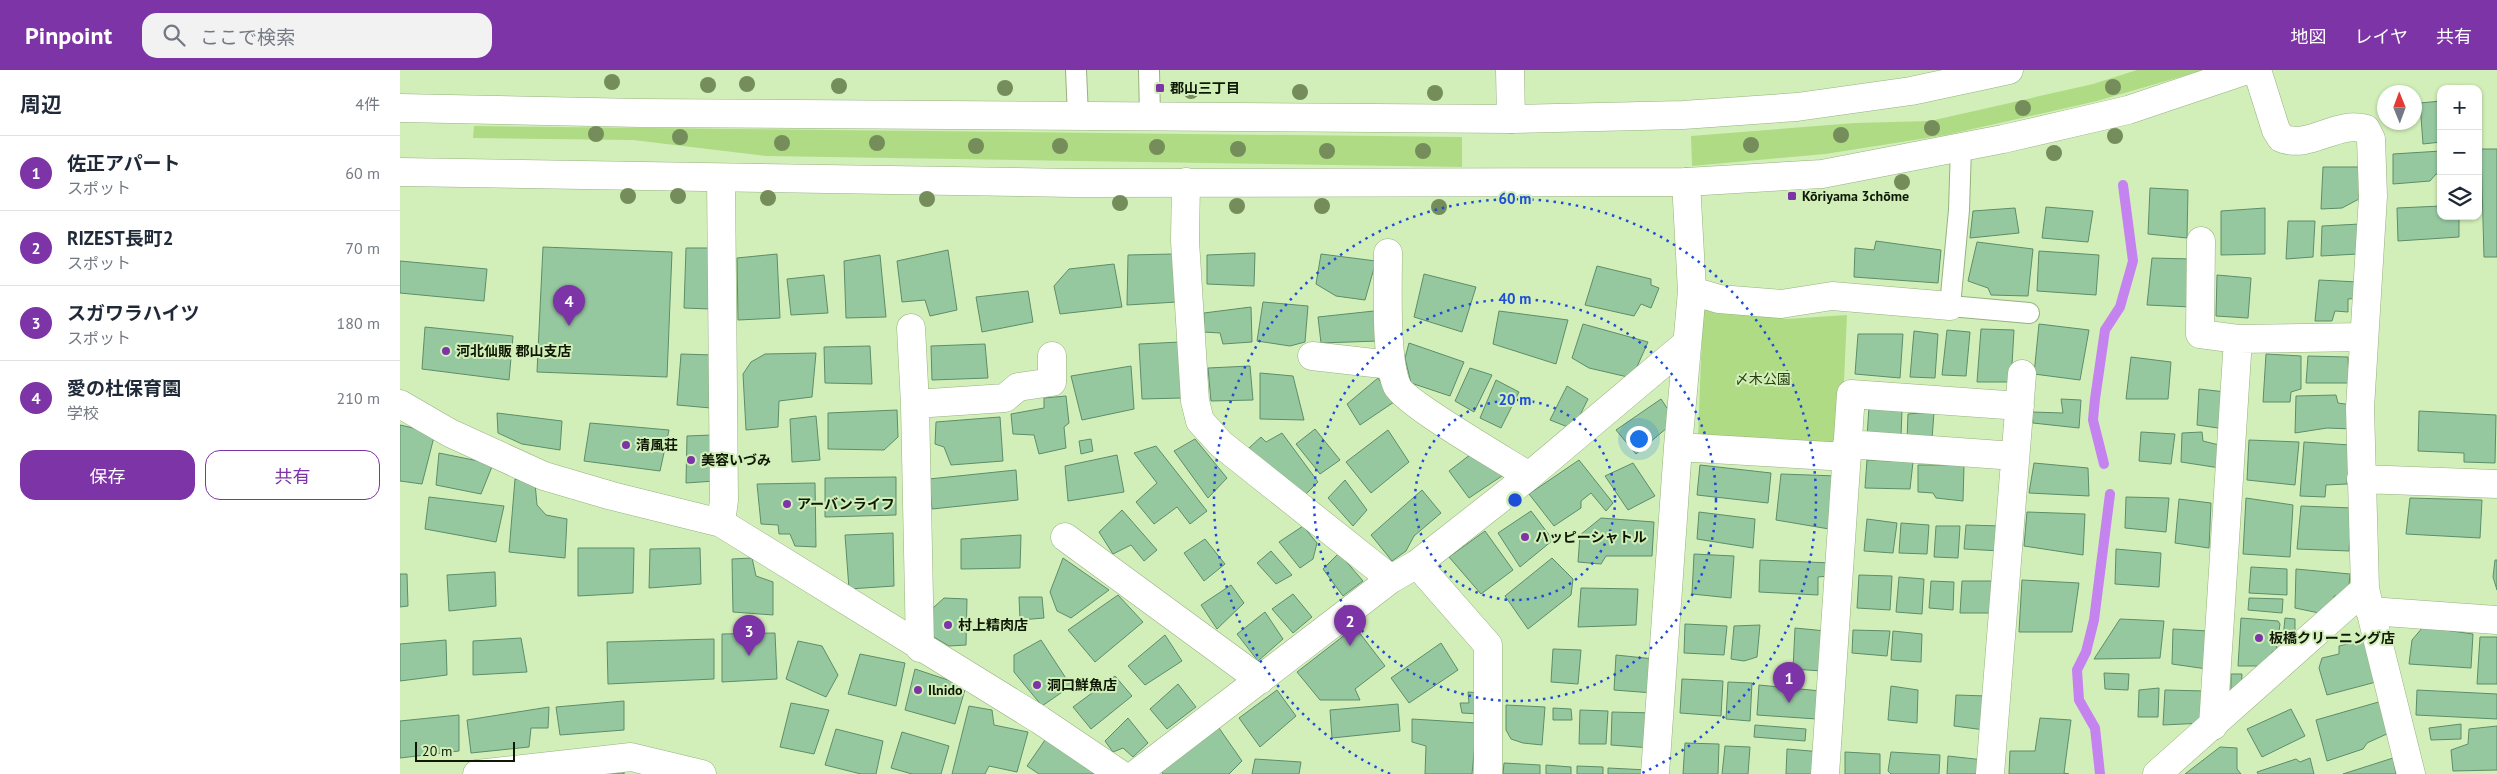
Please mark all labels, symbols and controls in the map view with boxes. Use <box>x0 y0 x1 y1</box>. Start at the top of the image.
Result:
search box <box>142 13 492 58</box>
text: Pinpoint <box>25 20 112 51</box>
icon: search <box>160 21 188 49</box>
text: ここで検索 <box>200 25 295 49</box>
text: 地図 <box>2291 25 2327 48</box>
text: レイヤ <box>2355 25 2408 48</box>
text: 共有 <box>2436 25 2472 48</box>
place label: 郡山三丁目 <box>1170 79 1240 97</box>
marker: 郡山三丁目 <box>1154 82 1166 94</box>
north arrow <box>2377 85 2422 130</box>
map controls <box>2437 85 2482 220</box>
button: + <box>2437 85 2482 130</box>
text: 周辺 <box>20 91 62 118</box>
text: 4件 <box>355 94 380 114</box>
button: − <box>2437 130 2482 175</box>
text: 佐正アパート <box>67 151 181 175</box>
text: 1 <box>31 163 41 183</box>
text: 60 m <box>345 163 380 183</box>
button: layers <box>2437 175 2482 220</box>
text: スポット <box>67 178 131 198</box>
place label: Kōriyama 3chōme <box>1802 187 1909 205</box>
text: 60 m <box>1499 189 1531 208</box>
marker: Kōriyama 3chōme <box>1786 190 1798 202</box>
text: RIZEST長町2 <box>67 226 174 250</box>
text: 2 <box>31 238 41 258</box>
text: 70 m <box>345 238 380 258</box>
text: スポット <box>67 253 131 273</box>
pin: 4 <box>553 285 585 326</box>
text: 40 m <box>1499 289 1531 308</box>
text: スガワラハイツ <box>67 301 199 325</box>
text: 3 <box>31 313 41 333</box>
text: 180 m <box>337 313 380 333</box>
text: スポット <box>67 328 131 348</box>
place label: 河北仙販 郡山支店 <box>456 342 572 360</box>
marker: 河北仙販 郡山支店 <box>440 345 452 357</box>
park label: 〆木公園 <box>1735 370 1791 388</box>
text: 愛の杜保育園 <box>67 376 181 400</box>
text: 4 <box>31 388 41 408</box>
text: 210 m <box>337 388 380 408</box>
text: 20 m <box>1499 390 1531 409</box>
text: 学校 <box>67 403 99 423</box>
your location <box>1626 426 1652 452</box>
place label: 清風荘 <box>636 436 678 454</box>
marker: 清風荘 <box>620 439 632 451</box>
button: 保存 <box>20 450 195 500</box>
button: 共有 <box>205 450 380 500</box>
place label: 美容いづみ <box>701 451 771 469</box>
marker: 美容いづみ <box>685 454 697 466</box>
centre of rings <box>1506 491 1524 509</box>
place label: アーバンライフ <box>797 495 895 513</box>
marker: アーバンライフ <box>781 498 793 510</box>
place label: ハッピーシャトル <box>1535 528 1647 546</box>
marker: ハッピーシャトル <box>1519 531 1531 543</box>
pin: 2 <box>1334 605 1366 646</box>
pin: 3 <box>733 615 765 656</box>
place label: 村上精肉店 <box>958 616 1028 634</box>
marker: 村上精肉店 <box>942 619 954 631</box>
place label: 板橋クリーニング店 <box>2269 629 2395 647</box>
marker: 板橋クリーニング店 <box>2253 632 2265 644</box>
pin: 1 <box>1773 662 1805 703</box>
place label: 洞口鮮魚店 <box>1047 676 1117 694</box>
marker: 洞口鮮魚店 <box>1031 679 1043 691</box>
place label: Ilnido <box>928 681 963 699</box>
marker: Ilnido <box>912 684 924 696</box>
scale bar <box>415 739 515 762</box>
text: 20 m <box>422 742 452 760</box>

